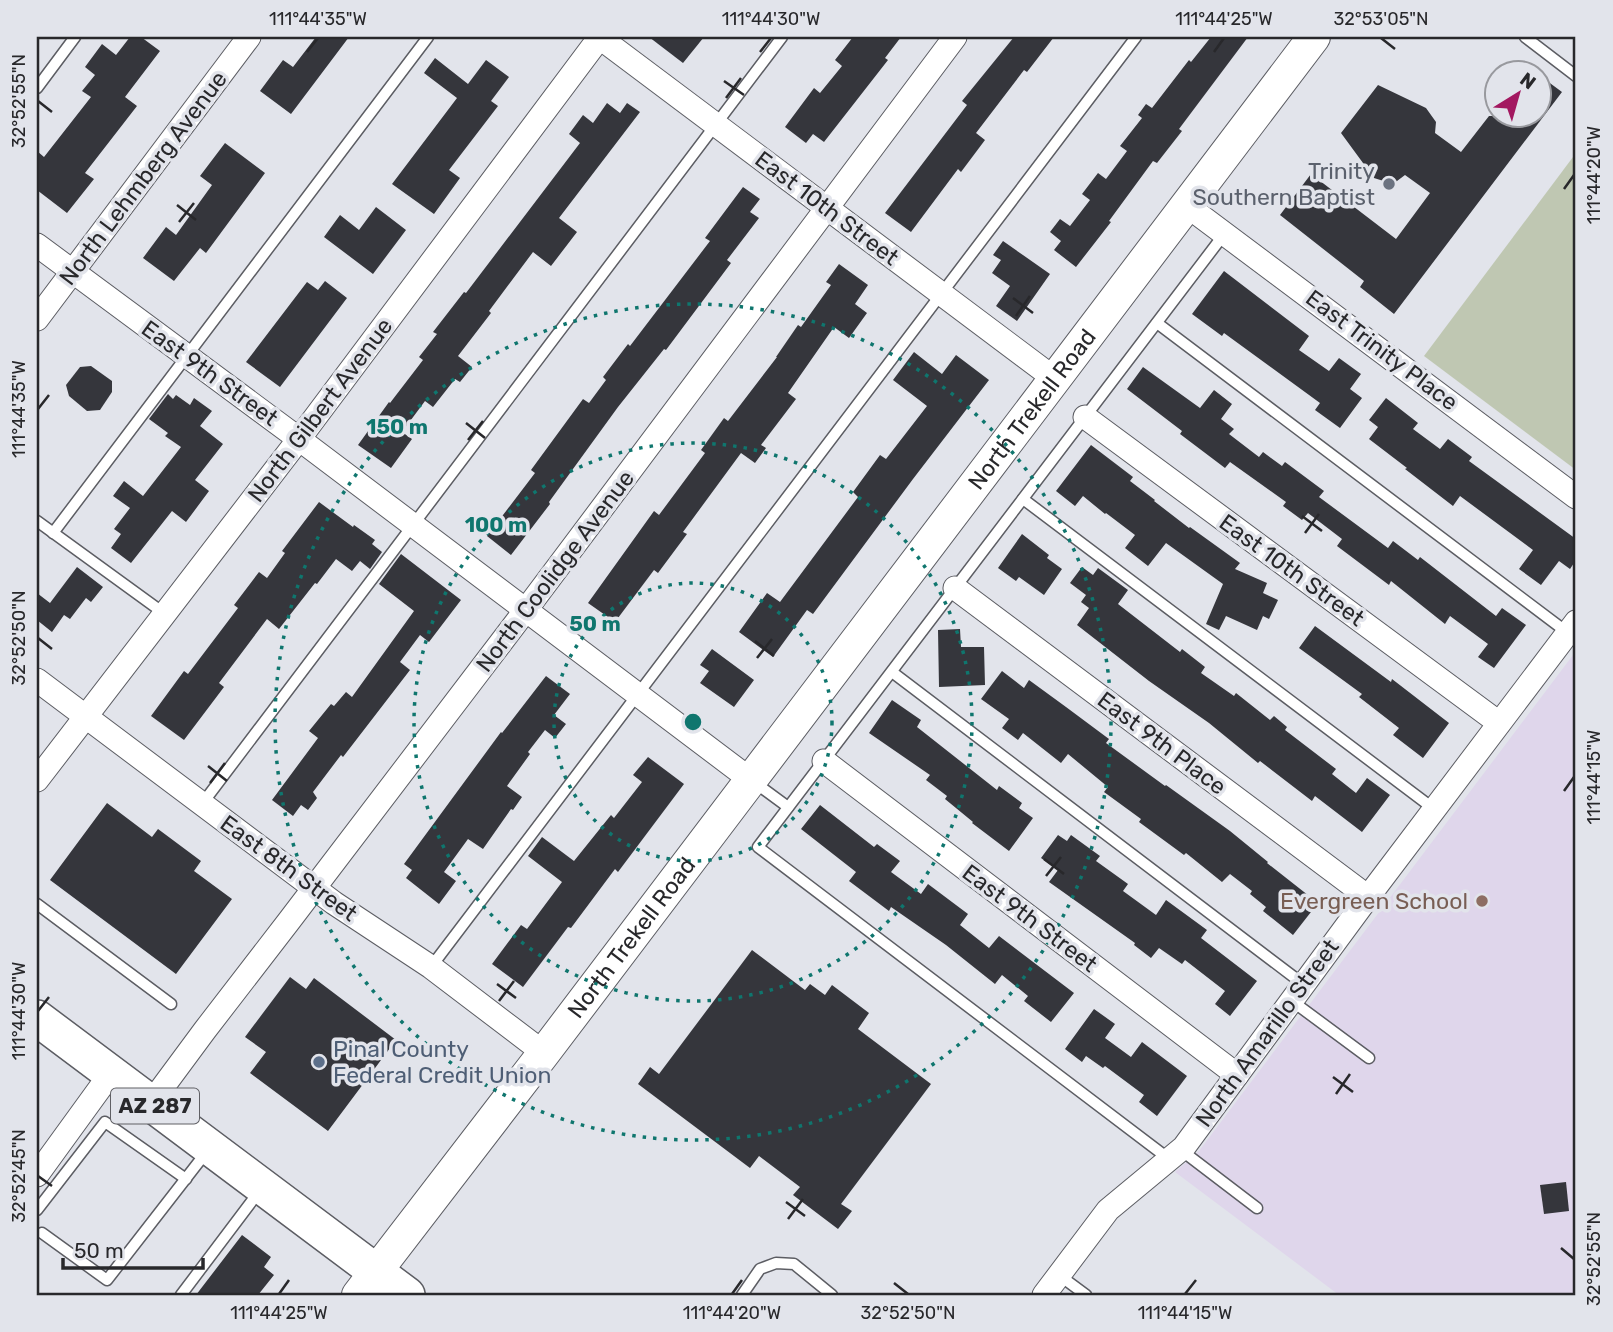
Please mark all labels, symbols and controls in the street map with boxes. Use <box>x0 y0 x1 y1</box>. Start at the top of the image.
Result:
text: 111°44'35"W <box>269 8 367 30</box>
text: 111°44'30"W <box>722 8 820 30</box>
text: 111°44'25"W <box>1175 8 1273 30</box>
text: 32°53'05"N <box>1333 8 1429 30</box>
text: 32°52'55"N <box>8 54 30 148</box>
north arrow <box>1484 60 1554 130</box>
street label: North Lehmberg Avenue <box>53 65 233 291</box>
text: N <box>1516 68 1540 94</box>
text: 111°44'20"W <box>1583 126 1605 224</box>
street label: East 10th Street <box>750 145 904 271</box>
place label: Trinity Southern Baptist <box>1193 157 1375 211</box>
marker: Trinity Southern Baptist <box>1381 176 1397 192</box>
street label: East Trinity Place <box>1300 284 1464 416</box>
street label: North Gilbert Avenue <box>242 312 398 508</box>
street label: East 9th Street <box>136 314 284 432</box>
street label: North Trekell Road <box>962 323 1102 495</box>
text: 111°44'35"W <box>8 360 30 458</box>
text: 150 m <box>366 414 428 439</box>
street label: North Coolidge Avenue <box>470 465 640 677</box>
street label: East 10th Street <box>1214 508 1370 632</box>
text: 100 m <box>465 512 527 537</box>
text: 32°52'50"N <box>8 591 30 685</box>
text: 50 m <box>569 611 621 636</box>
street label: East 9th Place <box>1092 686 1232 800</box>
centre of rings <box>681 710 705 734</box>
text: 111°44'15"W <box>1583 730 1605 824</box>
street label: East 8th Street <box>215 809 363 927</box>
street label: North Trekell Road <box>562 852 701 1024</box>
street label: East 9th Street <box>957 858 1103 978</box>
place label: Evergreen School <box>1280 887 1468 915</box>
marker: Evergreen School <box>1474 893 1490 909</box>
street label: North Amarillo Street <box>1189 934 1345 1132</box>
text: 111°44'30"W <box>8 962 30 1060</box>
place label: Pinal County Federal Credit Union <box>333 1035 551 1089</box>
marker: Pinal County Federal Credit Union <box>311 1054 327 1070</box>
road number: AZ 287 <box>111 1088 199 1124</box>
text: 32°52'45"N <box>8 1129 30 1223</box>
text: 32°52'55"N <box>1583 1212 1605 1306</box>
scale bar <box>63 1227 203 1271</box>
text: 50 m <box>74 1238 124 1263</box>
text: 111°44'25"W <box>230 1302 328 1324</box>
text: 111°44'20"W <box>683 1302 781 1324</box>
text: 32°52'50"N <box>861 1302 955 1324</box>
text: 111°44'15"W <box>1138 1302 1232 1324</box>

